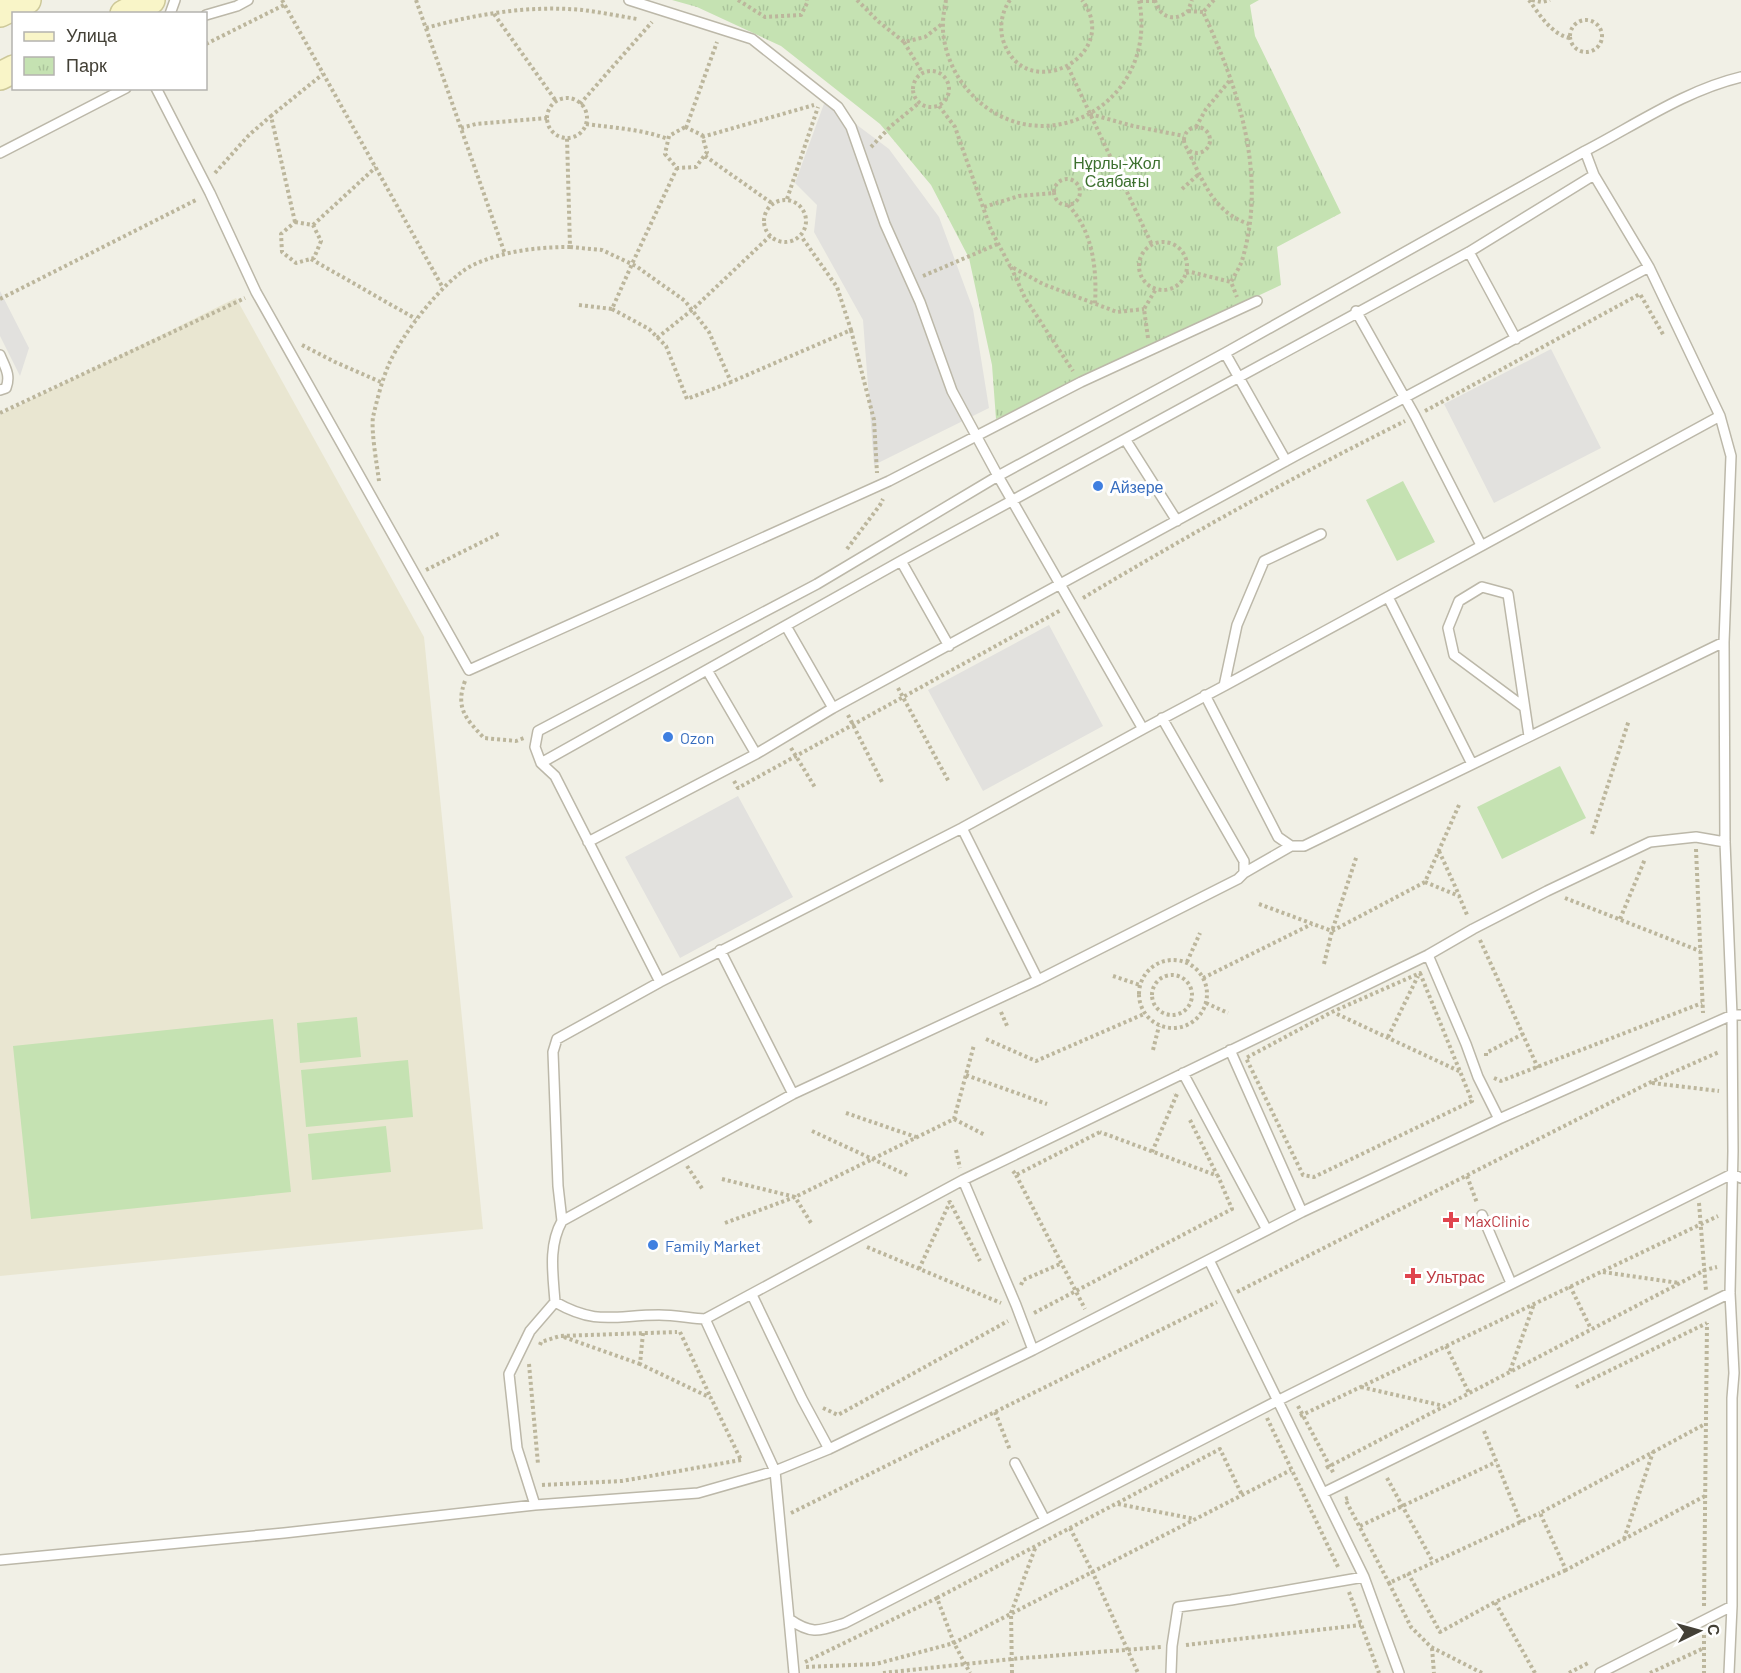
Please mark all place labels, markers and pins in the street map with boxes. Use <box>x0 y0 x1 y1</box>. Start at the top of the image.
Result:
place label: Айзере <box>1110 477 1164 496</box>
marker: Айзере <box>1091 479 1105 493</box>
place label: Ozon <box>680 728 714 747</box>
marker: Ozon <box>661 730 675 744</box>
marker: MaxClinic <box>1442 1211 1460 1229</box>
place label: MaxClinic <box>1464 1211 1530 1230</box>
place label: Family Market <box>665 1236 761 1255</box>
marker: Family Market <box>646 1238 660 1252</box>
marker: Ультрас <box>1404 1267 1422 1285</box>
place label: Ультрас <box>1426 1267 1485 1286</box>

